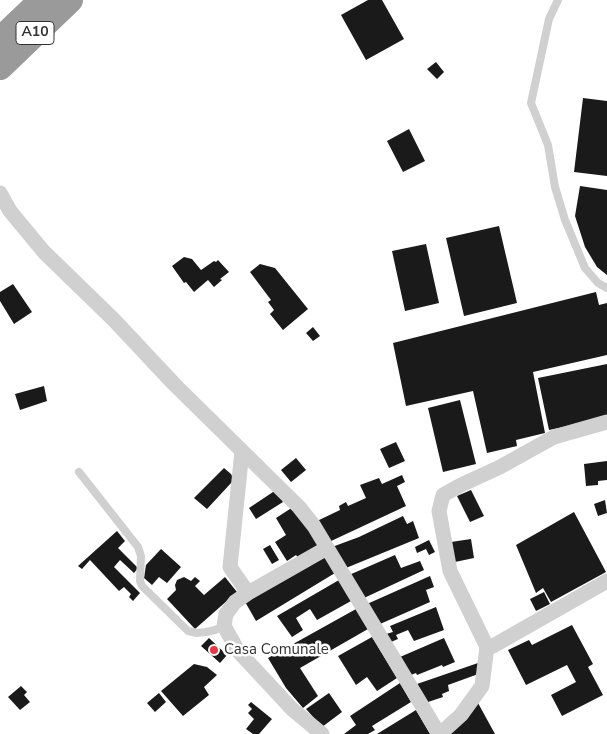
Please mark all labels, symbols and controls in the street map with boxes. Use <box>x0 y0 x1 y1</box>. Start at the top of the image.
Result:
road number: A10 <box>16 22 54 44</box>
place label: Casa Comunale <box>224 641 329 659</box>
marker: Casa Comunale <box>208 644 220 656</box>

